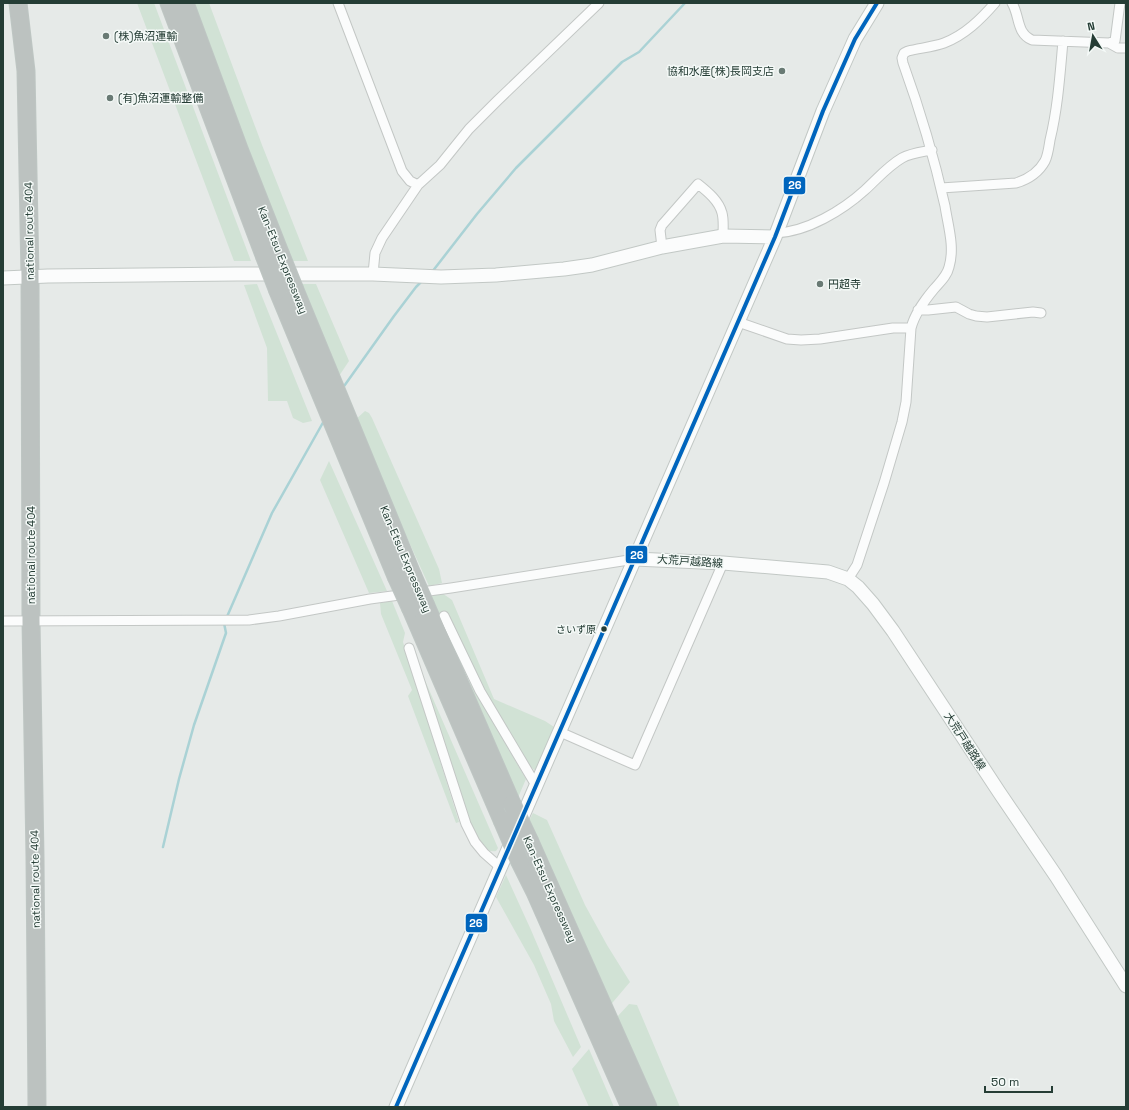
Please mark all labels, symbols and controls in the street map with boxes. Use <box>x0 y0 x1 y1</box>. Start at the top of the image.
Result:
north arrow <box>1073 16 1113 56</box>
text: N <box>1086 19 1096 34</box>
place label: (株)魚沼運輸 <box>114 29 177 43</box>
marker: (株)魚沼運輸 <box>101 31 111 41</box>
place label: 協和水産(株)長岡支店 <box>667 64 774 78</box>
marker: 協和水産(株)長岡支店 <box>777 66 787 76</box>
place label: (有)魚沼運輸整備 <box>118 91 203 105</box>
marker: (有)魚沼運輸整備 <box>105 93 115 103</box>
line badge: 26 <box>783 176 806 195</box>
text: 26 <box>788 178 802 192</box>
street label: national route 404 <box>21 182 37 280</box>
street label: Kan-Etsu Expressway <box>255 204 311 316</box>
place label: 円超寺 <box>828 277 861 291</box>
marker: 円超寺 <box>815 279 825 289</box>
street label: Kan-Etsu Expressway <box>377 503 435 615</box>
street label: national route 404 <box>24 506 38 604</box>
line badge: 26 <box>625 545 648 564</box>
text: 26 <box>630 548 644 562</box>
street label: 大荒戸越路線 <box>657 552 723 570</box>
place label: さいず原 <box>556 623 596 636</box>
marker: さいず原 <box>599 624 609 634</box>
street label: 大荒戸越路線 <box>941 710 989 772</box>
street label: national route 404 <box>27 830 43 928</box>
street label: Kan-Etsu Expressway <box>520 834 580 944</box>
line badge: 26 <box>465 913 488 933</box>
text: 26 <box>469 916 483 930</box>
scale bar <box>985 1068 1052 1094</box>
text: 50 m <box>991 1074 1019 1090</box>

